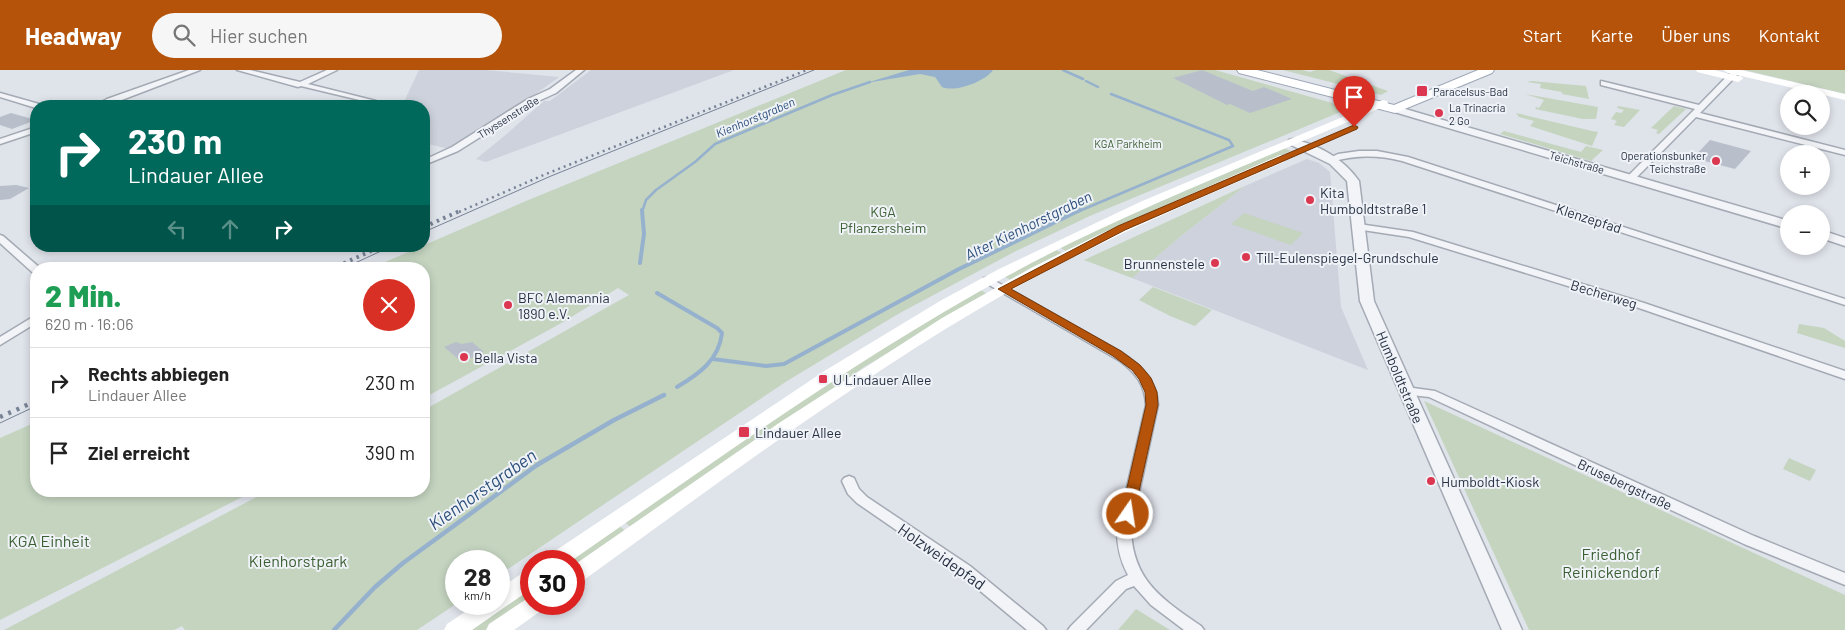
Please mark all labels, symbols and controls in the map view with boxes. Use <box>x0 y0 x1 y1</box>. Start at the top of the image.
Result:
search box <box>152 13 502 58</box>
text: Headway <box>25 21 122 50</box>
icon: search <box>170 21 198 49</box>
text: Hier suchen <box>210 24 308 47</box>
text: Start <box>1523 24 1562 46</box>
text: Karte <box>1590 24 1633 46</box>
text: Über uns <box>1661 24 1730 46</box>
text: Kontakt <box>1758 24 1820 46</box>
pin <box>1333 76 1375 127</box>
icon: arrive <box>1340 83 1368 111</box>
marker: Paracelsus-Bad <box>1415 84 1429 98</box>
place label: Paracelsus-Bad <box>1433 85 1508 98</box>
map controls <box>1780 85 1830 255</box>
button: search <box>1780 85 1830 135</box>
street label: Thyssenstraße <box>475 93 541 141</box>
water label: Kienhorstgraben <box>713 94 797 140</box>
place label: La Trinacria 2 Go <box>1449 101 1505 127</box>
marker: La Trinacria 2 Go <box>1433 107 1445 119</box>
text: 230 m <box>128 119 222 161</box>
icon: right <box>45 120 110 185</box>
park label: KGA Parkheim <box>1094 137 1162 150</box>
button: + <box>1780 145 1830 195</box>
street label: Teichstraße <box>1548 148 1606 176</box>
place label: Operationsbunker Teichstraße <box>1621 149 1706 175</box>
marker: Operationsbunker Teichstraße <box>1710 155 1722 167</box>
text: Lindauer Allee <box>128 161 264 187</box>
place label: Kita Humboldtstraße 1 <box>1320 184 1426 217</box>
water label: Alter Kienhorstgraben <box>962 186 1094 264</box>
marker: Kita Humboldtstraße 1 <box>1304 194 1316 206</box>
street label: Klenzepfad <box>1554 199 1624 237</box>
park label: KGA Pflanzersheim <box>840 203 926 236</box>
button: − <box>1780 205 1830 255</box>
icon: left <box>163 215 191 243</box>
icon: ahead <box>216 215 244 243</box>
icon: right <box>269 215 297 243</box>
place label: Till-Eulenspiegel-Grundschule <box>1256 249 1439 266</box>
marker: Till-Eulenspiegel-Grundschule <box>1240 251 1252 263</box>
place label: Brunnenstele <box>1124 255 1205 272</box>
marker: Brunnenstele <box>1209 257 1221 269</box>
street label: Becherweg <box>1569 276 1639 312</box>
text: 2 Min. <box>45 277 121 313</box>
button: close <box>363 279 415 331</box>
place label: BFC Alemannia 1890 e.V. <box>518 289 610 322</box>
marker: BFC Alemannia 1890 e.V. <box>502 299 514 311</box>
text: 620 m · 16:06 <box>45 314 134 333</box>
street label: Humboldtstraße <box>1373 328 1427 426</box>
place label: Bella Vista <box>474 349 537 366</box>
marker: Bella Vista <box>458 351 470 363</box>
text: Rechts abbiegen <box>88 362 229 385</box>
icon: right <box>45 369 73 397</box>
text: 230 m <box>365 371 415 394</box>
place label: U Lindauer Allee <box>833 371 931 388</box>
marker: U Lindauer Allee <box>817 373 829 385</box>
text: Lindauer Allee <box>88 385 187 404</box>
place label: Lindauer Allee <box>755 424 842 441</box>
marker: Lindauer Allee <box>737 425 751 439</box>
icon: arrive <box>45 439 73 467</box>
text: Ziel erreicht <box>88 441 190 464</box>
text: 390 m <box>365 441 415 464</box>
water label: Kienhorstgraben <box>424 444 540 534</box>
street label: Brusebergstraße <box>1575 455 1675 513</box>
place label: Humboldt-Kiosk <box>1441 473 1539 490</box>
marker: Humboldt-Kiosk <box>1425 475 1437 487</box>
position arrow <box>1101 487 1153 539</box>
street label: Holzweidepfad <box>895 519 989 593</box>
park label: KGA Einheit <box>8 531 90 550</box>
park label: Friedhof Reinickendorf <box>1562 544 1660 581</box>
speed limit sign: 30 <box>520 550 585 615</box>
park label: Kienhorstpark <box>249 551 347 570</box>
text: 28 <box>464 561 491 591</box>
text: km/h <box>464 588 491 602</box>

